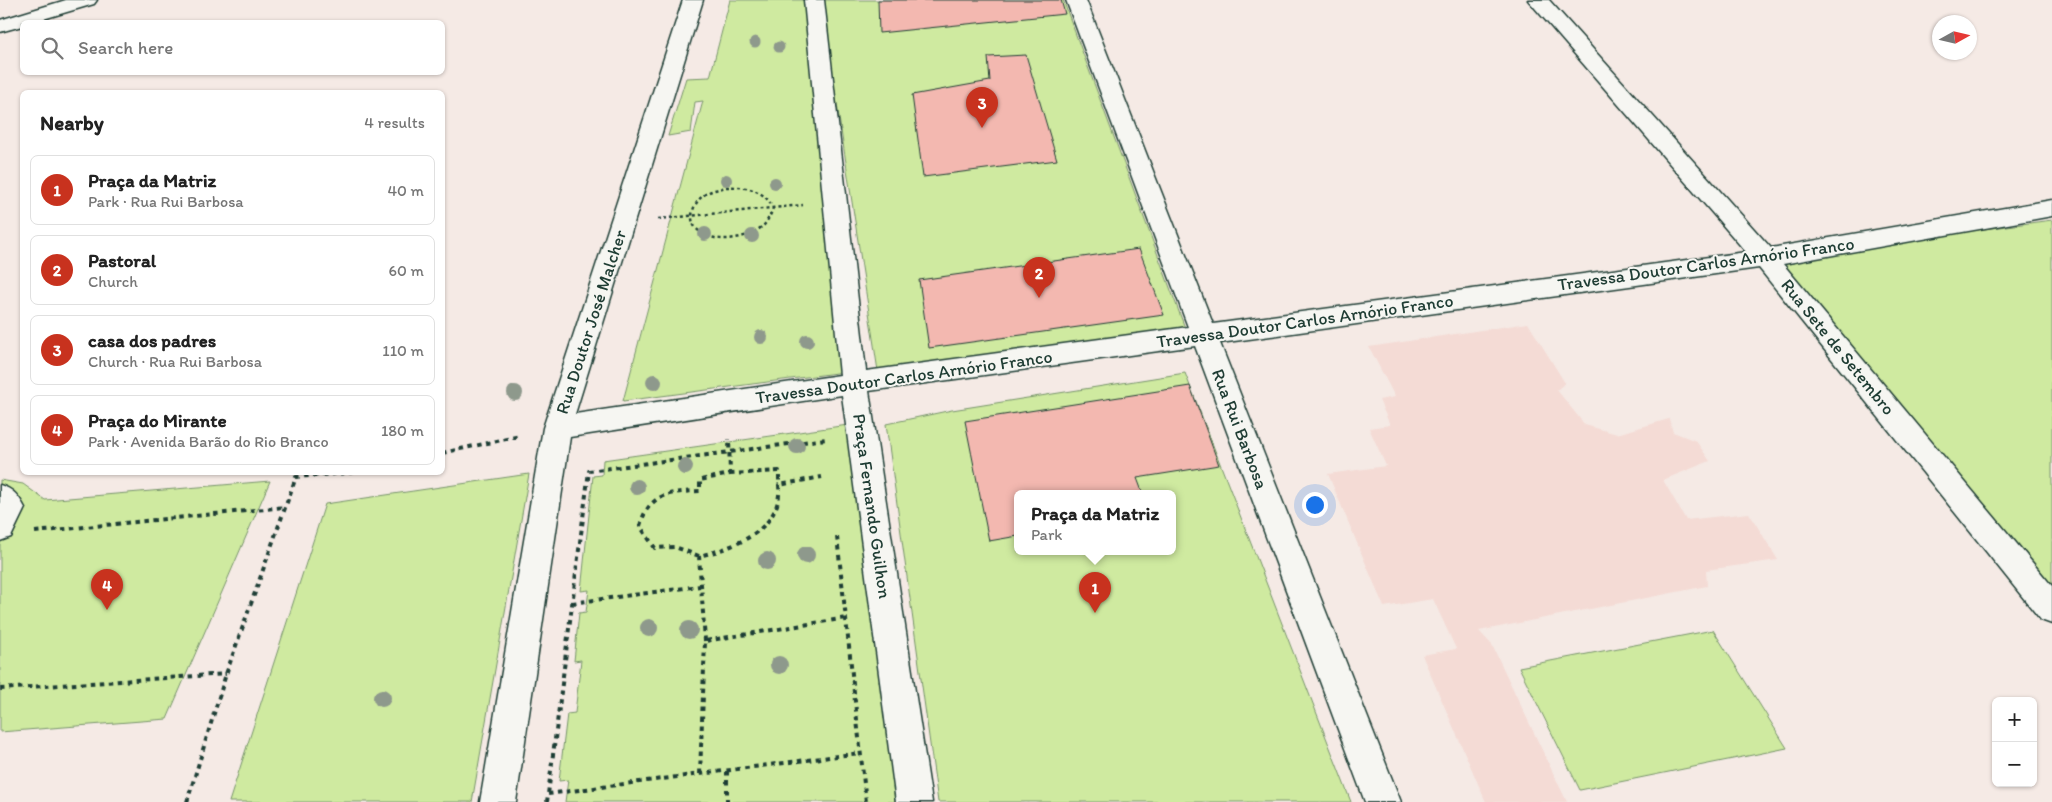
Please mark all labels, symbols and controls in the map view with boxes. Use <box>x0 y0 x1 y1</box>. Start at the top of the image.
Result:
north arrow <box>1932 15 1977 60</box>
search box <box>20 20 445 75</box>
icon: search <box>38 34 66 62</box>
text: Search here <box>78 36 173 59</box>
pin: 3 <box>966 87 998 128</box>
text: Nearby <box>40 110 104 135</box>
text: 4 results <box>364 113 425 132</box>
text: Praça da Matriz <box>88 169 216 192</box>
text: 1 <box>53 181 61 200</box>
text: 40 m <box>387 181 424 200</box>
text: Park · Rua Rui Barbosa <box>88 192 244 211</box>
street label: Rua Doutor José Malcher <box>551 226 631 417</box>
street label: Travessa Doutor Carlos Arnório Franco <box>1556 232 1856 296</box>
text: Pastoral <box>88 249 156 272</box>
pin: 2 <box>1023 257 1055 298</box>
text: 2 <box>53 261 61 280</box>
text: 60 m <box>389 261 424 280</box>
text: Church <box>88 272 138 291</box>
street label: Rua Sete de Setembro <box>1776 274 1900 420</box>
street label: Travessa Doutor Carlos Arnório Franco <box>1155 289 1455 353</box>
text: casa dos padres <box>88 329 216 352</box>
text: 3 <box>53 341 61 360</box>
text: 110 m <box>382 341 424 360</box>
street label: Travessa Doutor Carlos Arnório Franco <box>754 345 1054 409</box>
text: Church · Rua Rui Barbosa <box>88 352 262 371</box>
street label: Rua Rui Barbosa <box>1207 366 1273 493</box>
text: Praça do Mirante <box>88 409 227 432</box>
street label: Praça Fernando Guilhon <box>848 412 896 600</box>
text: 4 <box>52 421 62 440</box>
text: 180 m <box>381 421 424 440</box>
text: Park · Avenida Barão do Rio Branco <box>88 432 329 451</box>
popup <box>1014 490 1176 555</box>
your location <box>1302 492 1328 518</box>
text: Praça da Matriz <box>1031 502 1159 525</box>
text: Park <box>1031 525 1062 544</box>
pin: 4 <box>91 569 123 610</box>
pin: 1 <box>1079 572 1111 613</box>
map controls <box>1992 697 2037 787</box>
button: + <box>1992 697 2037 742</box>
button: − <box>1992 742 2037 787</box>

